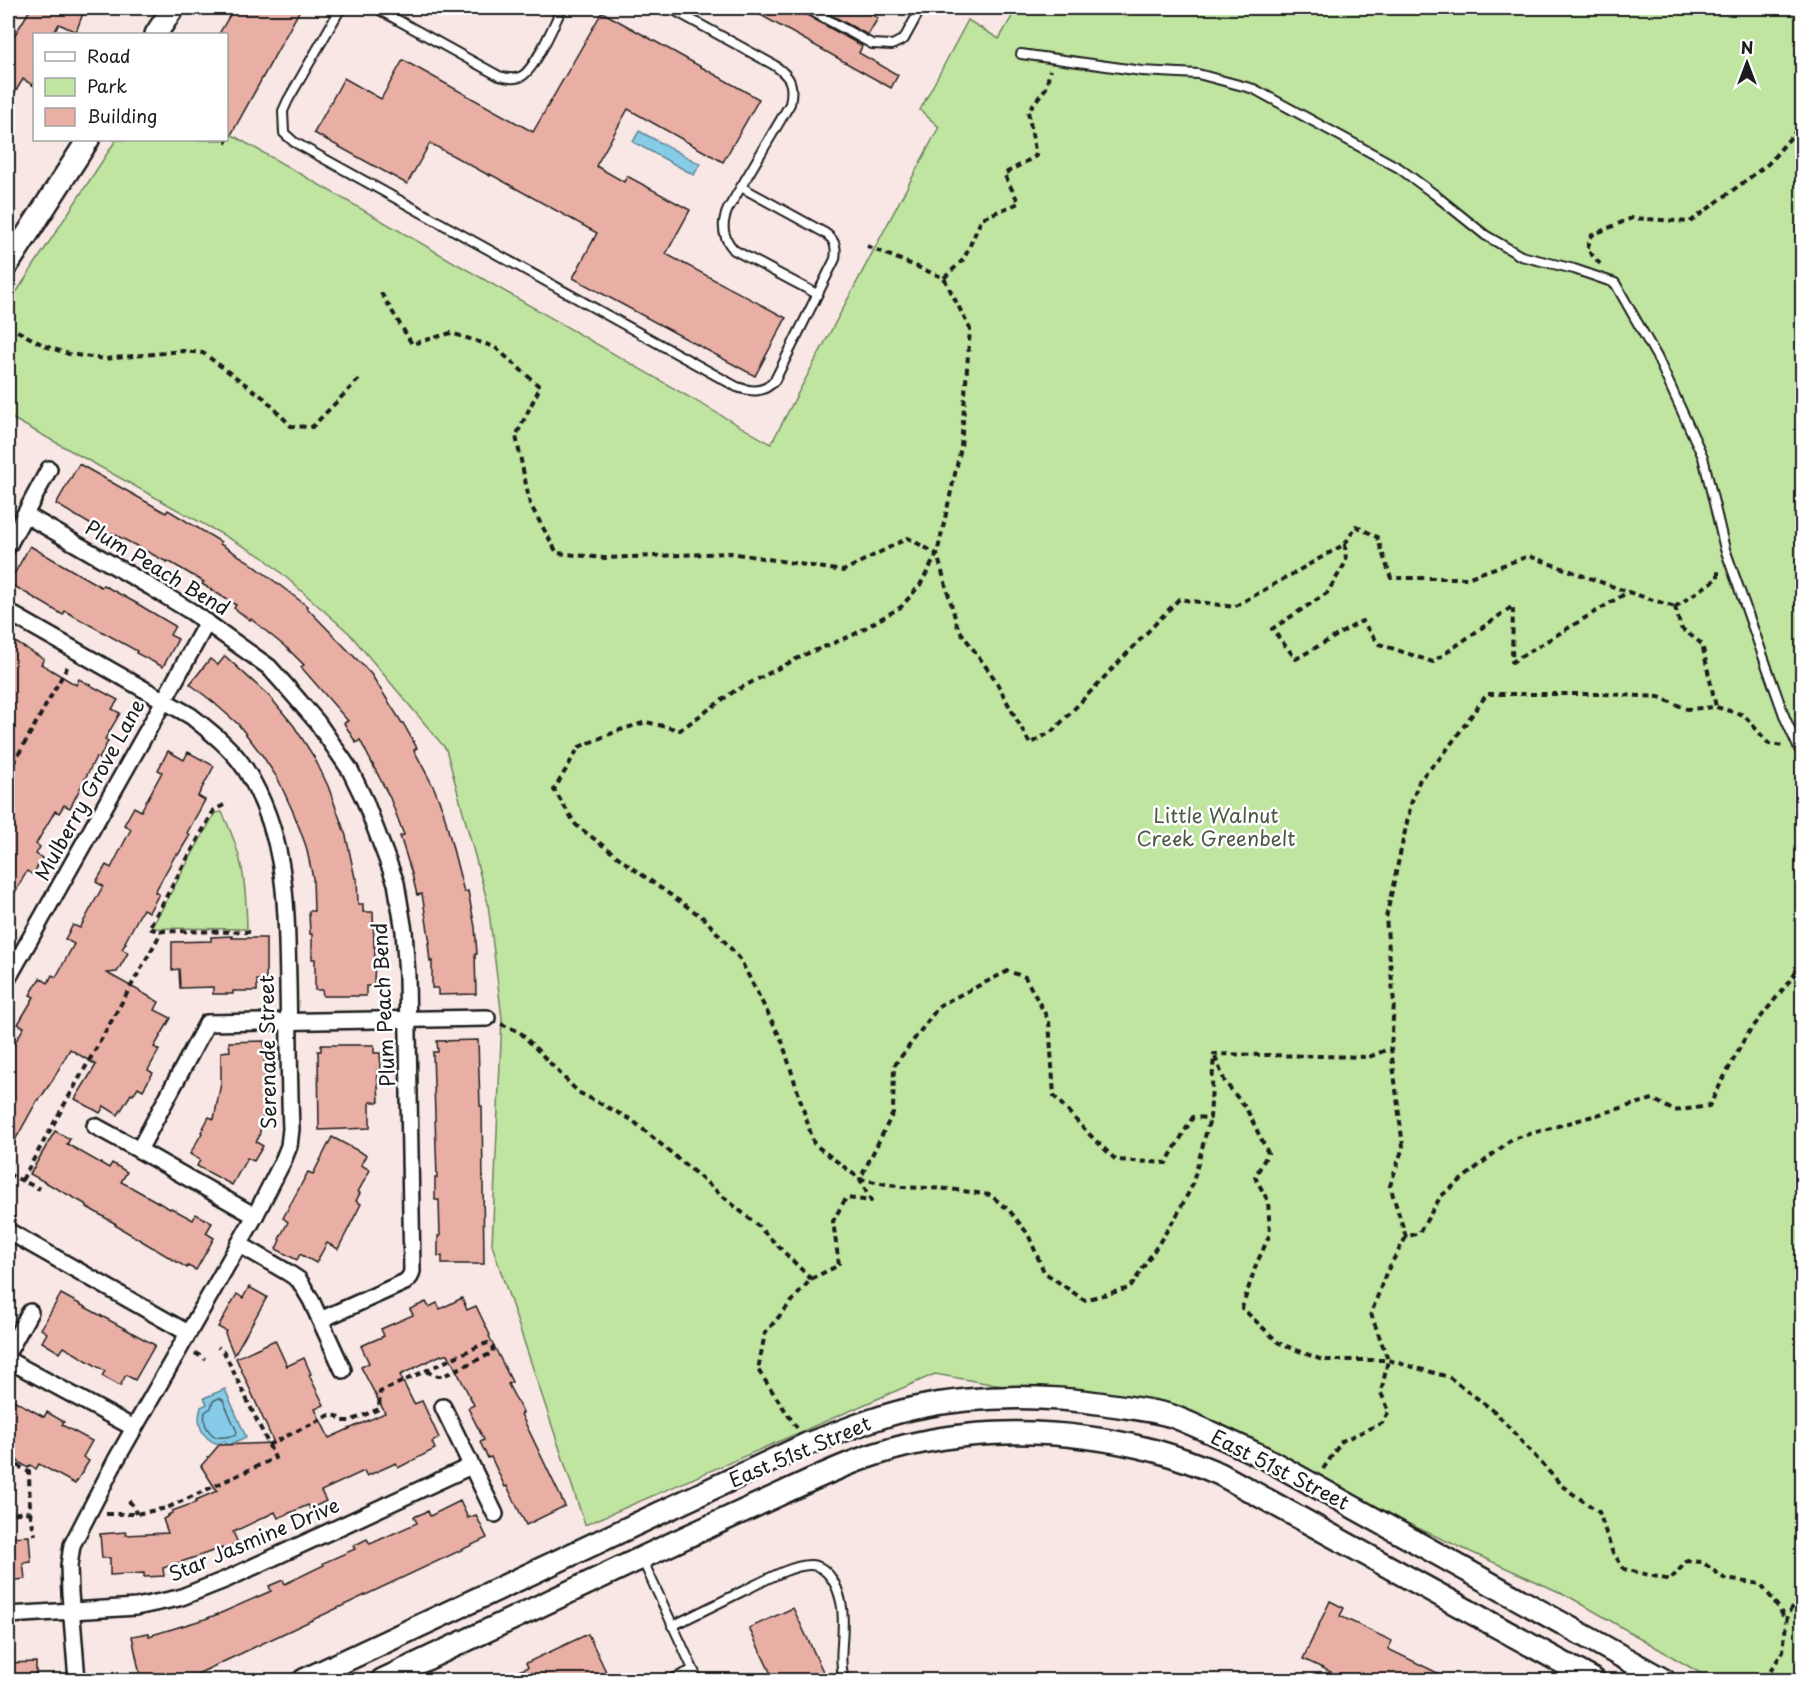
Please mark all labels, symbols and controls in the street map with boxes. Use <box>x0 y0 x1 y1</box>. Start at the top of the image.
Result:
legend <box>33 33 228 141</box>
north arrow <box>1717 33 1777 93</box>
text: N <box>1741 35 1753 59</box>
text: Road <box>87 42 131 69</box>
text: Park <box>87 72 127 99</box>
text: Building <box>87 102 157 129</box>
street label: Plum Peach Bend <box>79 512 236 622</box>
street label: Mulberry Grove Lane <box>27 693 152 886</box>
park label: Little Walnut Creek Greenbelt <box>1137 800 1295 853</box>
street label: Plum Peach Bend <box>364 922 402 1088</box>
street label: Serenade Street <box>251 975 283 1129</box>
street label: East 51st Street <box>724 1408 875 1494</box>
street label: East 51st Street <box>1206 1421 1355 1517</box>
street label: Star Jasmine Drive <box>163 1489 344 1589</box>

